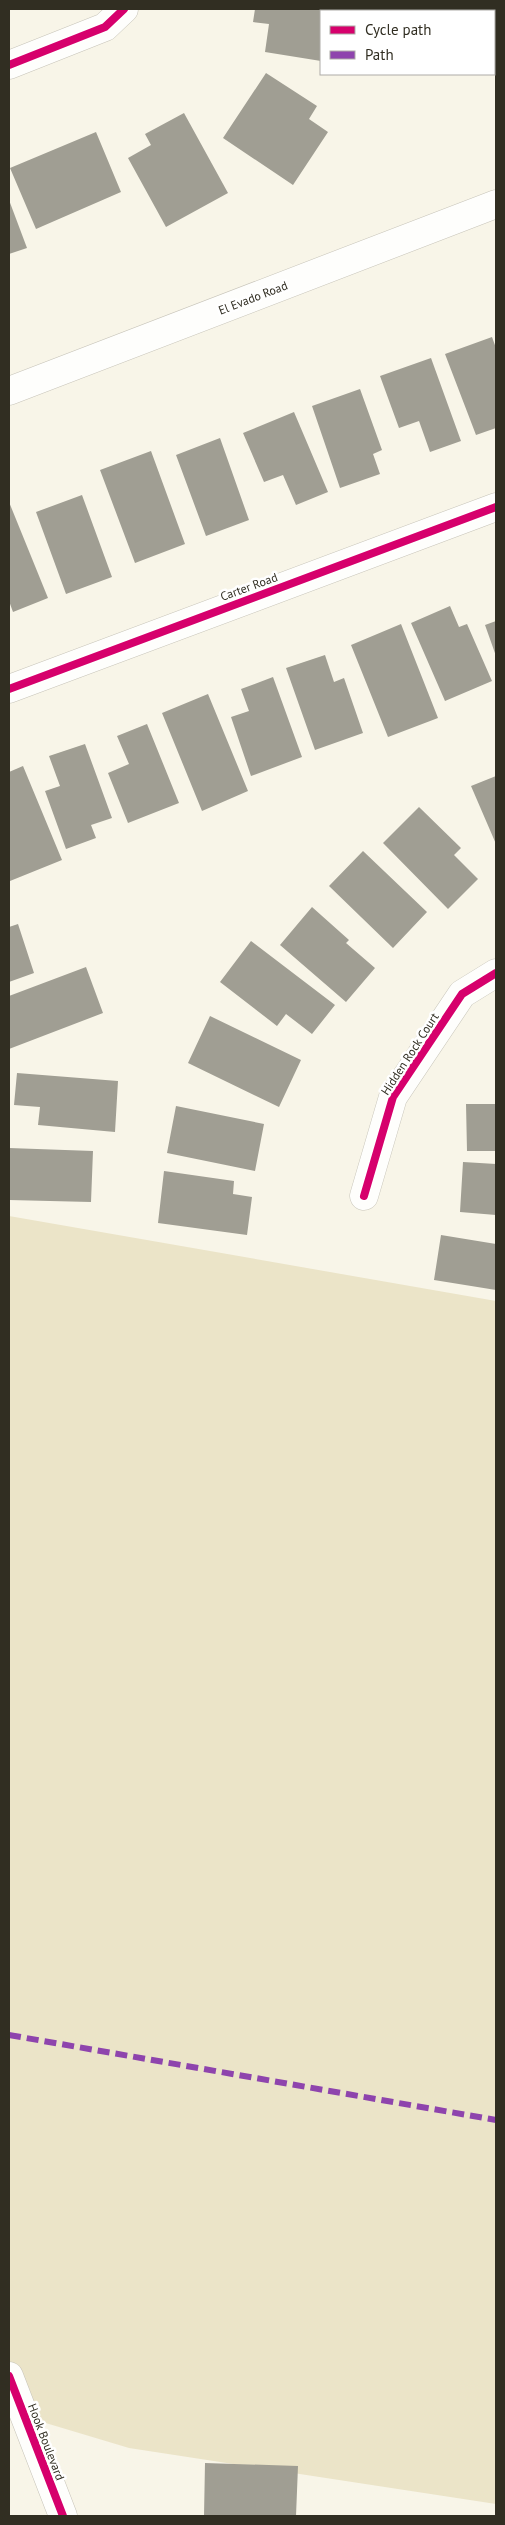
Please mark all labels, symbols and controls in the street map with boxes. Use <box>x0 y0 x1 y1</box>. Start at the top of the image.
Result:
legend <box>320 10 495 75</box>
text: Cycle path <box>365 20 431 39</box>
text: Path <box>365 45 394 64</box>
street label: El Evado Road <box>216 277 289 318</box>
street label: Carter Road <box>218 569 279 604</box>
street label: Hidden Rock Court <box>377 1010 442 1098</box>
street label: Hook Boulevard <box>25 2401 68 2482</box>

